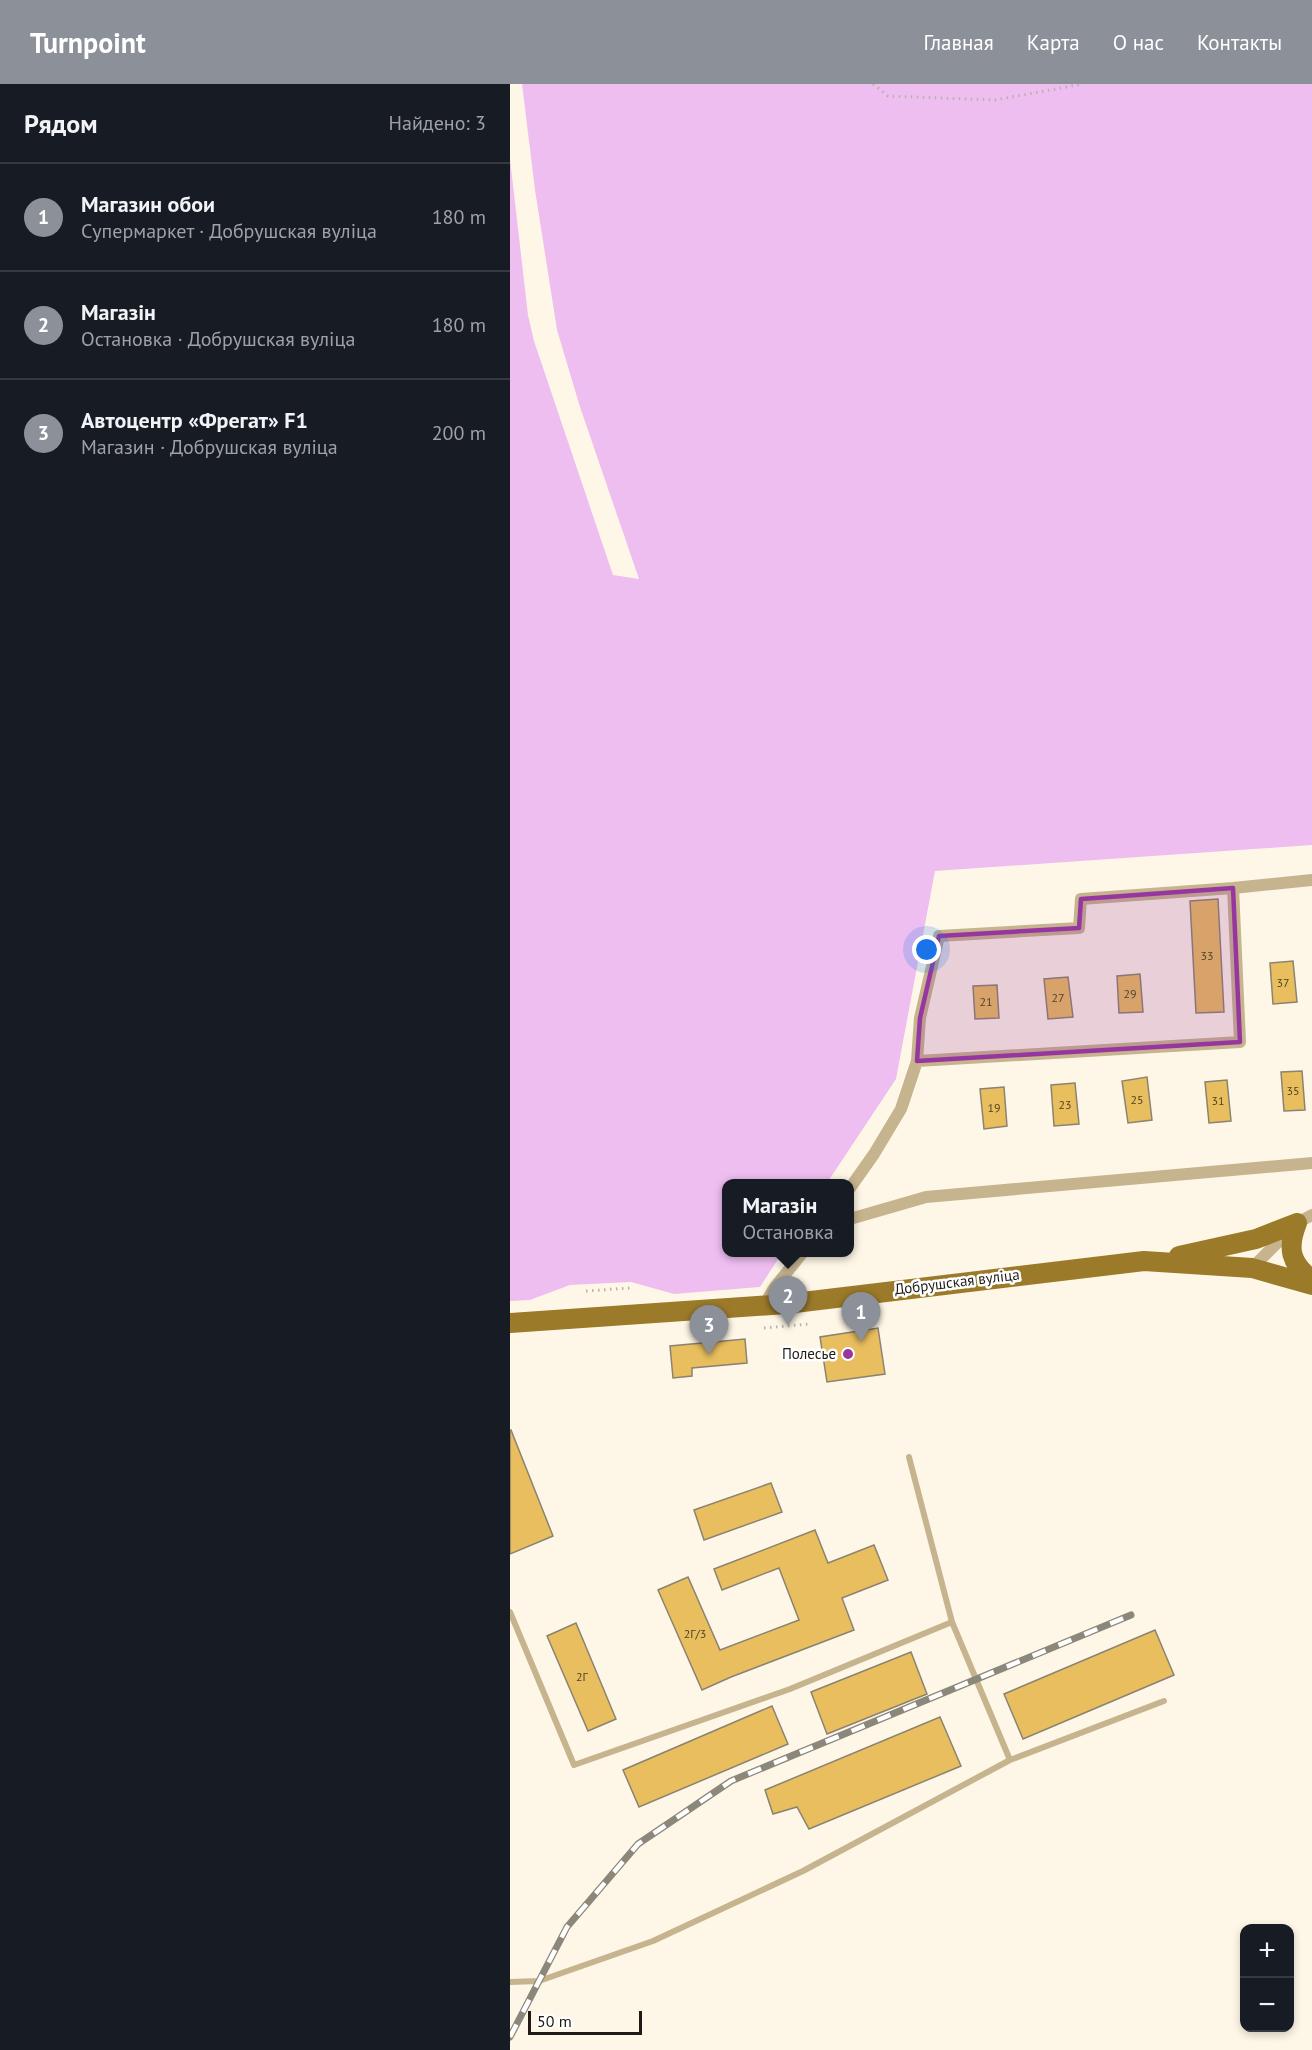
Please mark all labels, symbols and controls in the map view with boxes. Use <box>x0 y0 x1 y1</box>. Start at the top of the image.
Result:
text: Turnpoint <box>30 24 146 61</box>
text: Главная <box>923 29 994 56</box>
text: Карта <box>1027 29 1080 56</box>
text: О нас <box>1113 29 1164 56</box>
text: Контакты <box>1197 29 1282 56</box>
text: Рядом <box>24 107 98 140</box>
text: Найдено: 3 <box>389 110 486 136</box>
text: Магазин обои <box>81 190 215 218</box>
text: 1 <box>38 204 49 230</box>
text: 180 m <box>432 204 486 230</box>
text: Супермаркет · Добрушская вуліца <box>81 218 377 244</box>
text: Магазін <box>81 298 156 326</box>
text: 2 <box>38 312 49 338</box>
text: 180 m <box>432 312 486 338</box>
text: Остановка · Добрушская вуліца <box>81 326 355 352</box>
text: Автоцентр «Фрегат» F1 <box>81 406 308 434</box>
text: 3 <box>38 420 49 446</box>
text: 200 m <box>432 420 486 446</box>
text: Магазин · Добрушская вуліца <box>81 434 338 460</box>
your location <box>912 935 941 964</box>
house number: 33 <box>1200 948 1214 963</box>
house number: 37 <box>1276 975 1290 990</box>
house number: 29 <box>1123 986 1137 1001</box>
house number: 27 <box>1051 990 1065 1005</box>
house number: 21 <box>979 994 993 1009</box>
house number: 35 <box>1286 1083 1300 1098</box>
house number: 25 <box>1130 1092 1144 1107</box>
house number: 31 <box>1211 1093 1225 1108</box>
house number: 23 <box>1058 1097 1072 1112</box>
house number: 19 <box>987 1100 1001 1115</box>
popup <box>722 1179 854 1257</box>
text: Магазін <box>742 1191 817 1219</box>
text: Остановка <box>742 1219 834 1245</box>
street label: Добрушская вуліца <box>893 1264 1020 1299</box>
pin: 2 <box>768 1276 808 1326</box>
pin: 1 <box>842 1292 880 1342</box>
pin: 3 <box>690 1306 728 1355</box>
place label: Полесье <box>782 1344 836 1363</box>
marker: Полесье <box>841 1347 855 1361</box>
house number: 2Г/3 <box>684 1626 706 1641</box>
house number: 2Г <box>576 1669 589 1684</box>
map controls <box>1240 1924 1294 2032</box>
button: + <box>1240 1924 1294 1978</box>
button: − <box>1240 1978 1294 2032</box>
scale bar <box>528 2008 642 2036</box>
text: 50 m <box>537 2011 572 2031</box>

